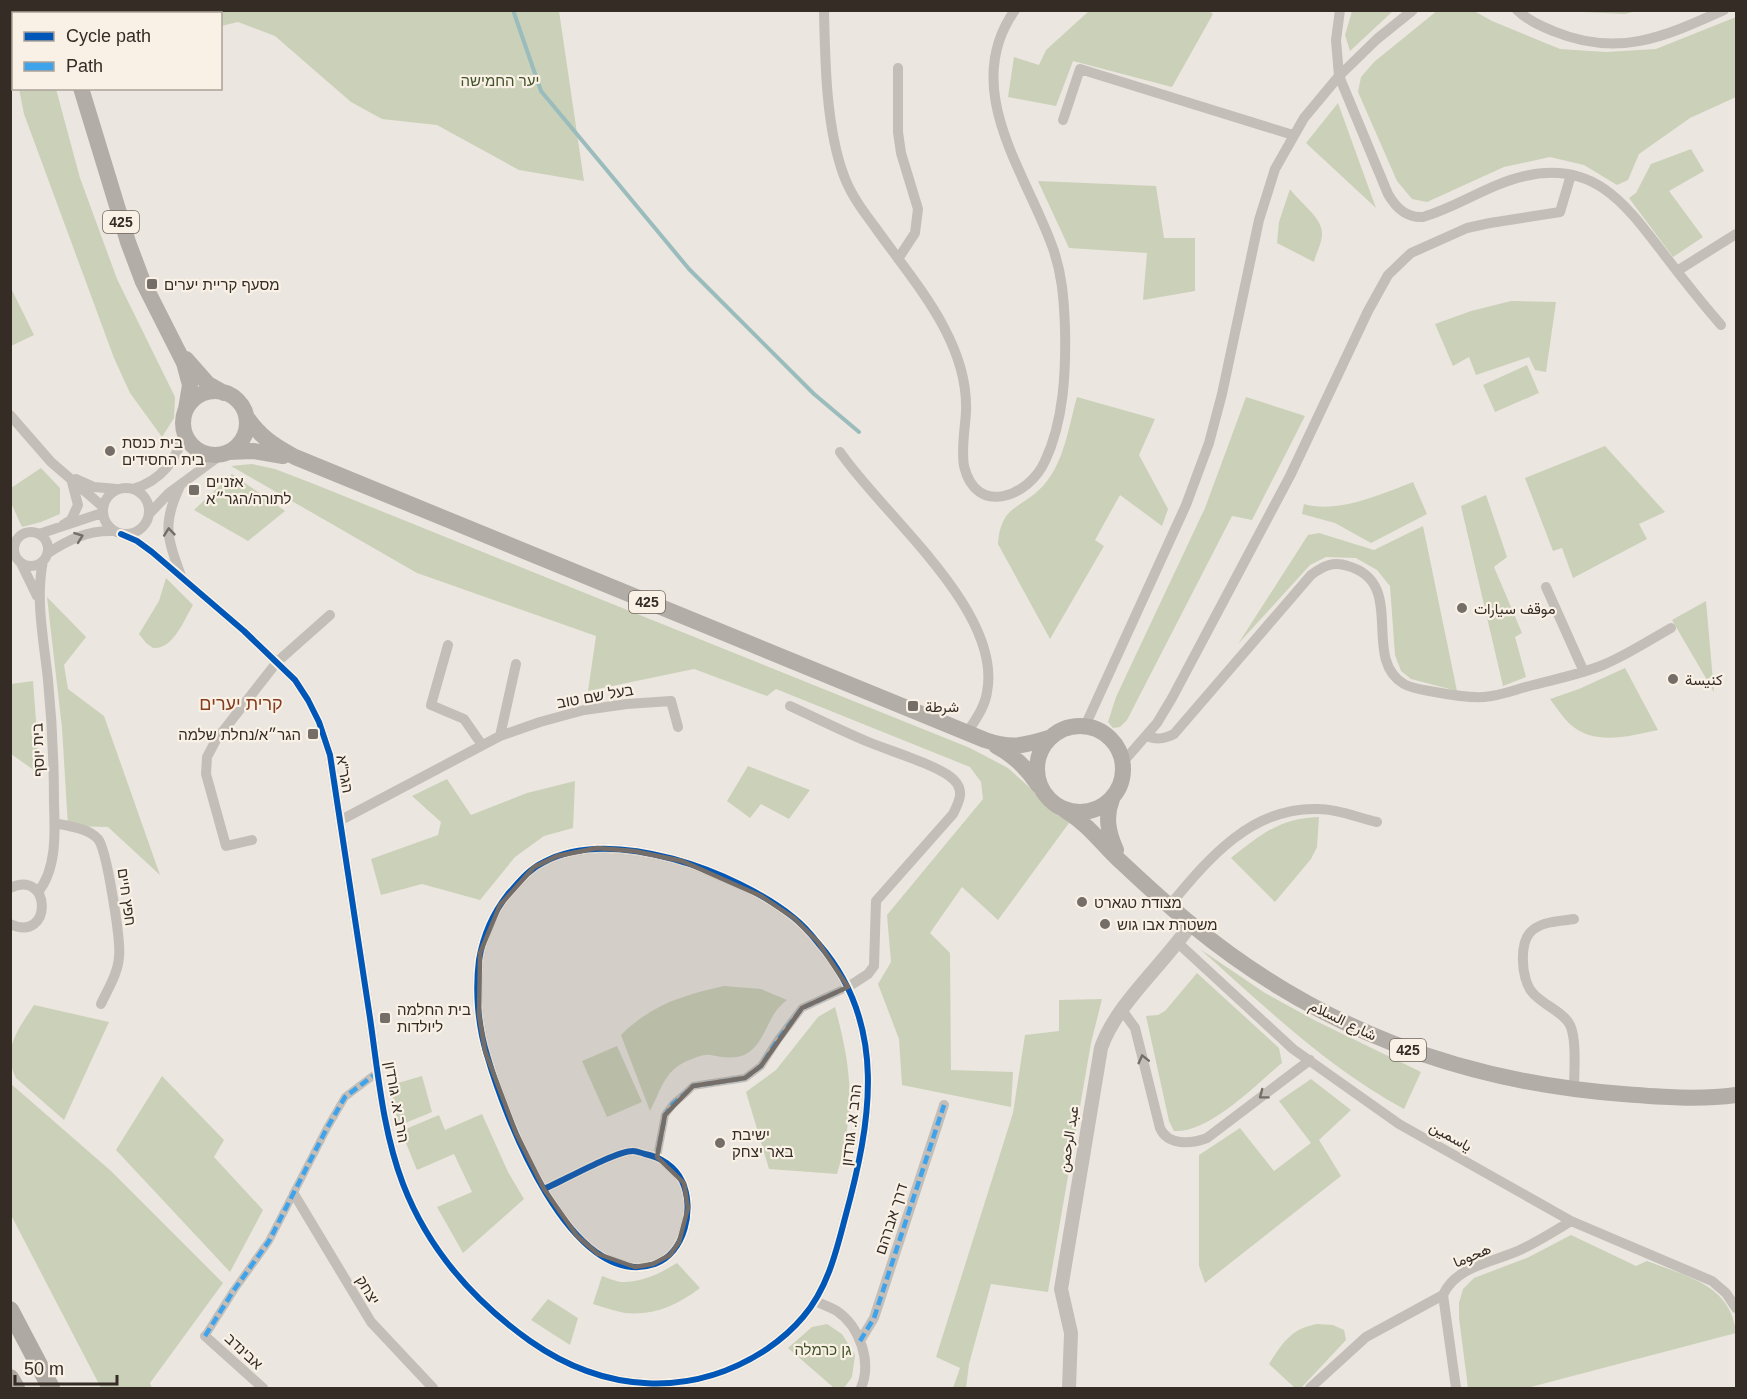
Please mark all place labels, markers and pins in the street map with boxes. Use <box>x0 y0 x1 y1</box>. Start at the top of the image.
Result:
place label: מסעף קריית יערים <box>164 276 280 293</box>
marker: מסעף קריית יערים <box>145 277 159 291</box>
place label: בית כנסת בית החסידים <box>122 434 204 468</box>
marker: בית כנסת בית החסידים <box>103 444 117 458</box>
place label: אזניים לתורה/הגר״א <box>206 473 292 507</box>
marker: אזניים לתורה/הגר״א <box>187 483 201 497</box>
place label: موقف سيارات <box>1474 600 1556 618</box>
marker: موقف سيارات <box>1455 601 1469 615</box>
place label: كنيسة <box>1685 671 1723 689</box>
marker: كنيسة <box>1666 672 1680 686</box>
place label: شرطة <box>925 698 959 716</box>
marker: شرطة <box>906 699 920 713</box>
place label: הגר״א/נחלת שלמה <box>178 726 301 743</box>
marker: הגר״א/נחלת שלמה <box>306 727 320 741</box>
place label: מצודת טגארט <box>1094 894 1182 911</box>
marker: מצודת טגארט <box>1075 895 1089 909</box>
place label: משטרת אבו גוש <box>1117 916 1218 933</box>
marker: משטרת אבו גוש <box>1098 917 1112 931</box>
place label: בית החלמה ליולדות <box>397 1001 471 1035</box>
marker: בית החלמה ליולדות <box>378 1011 392 1025</box>
place label: ישיבת באר יצחק <box>732 1126 793 1160</box>
marker: ישיבת באר יצחק <box>713 1136 727 1150</box>

